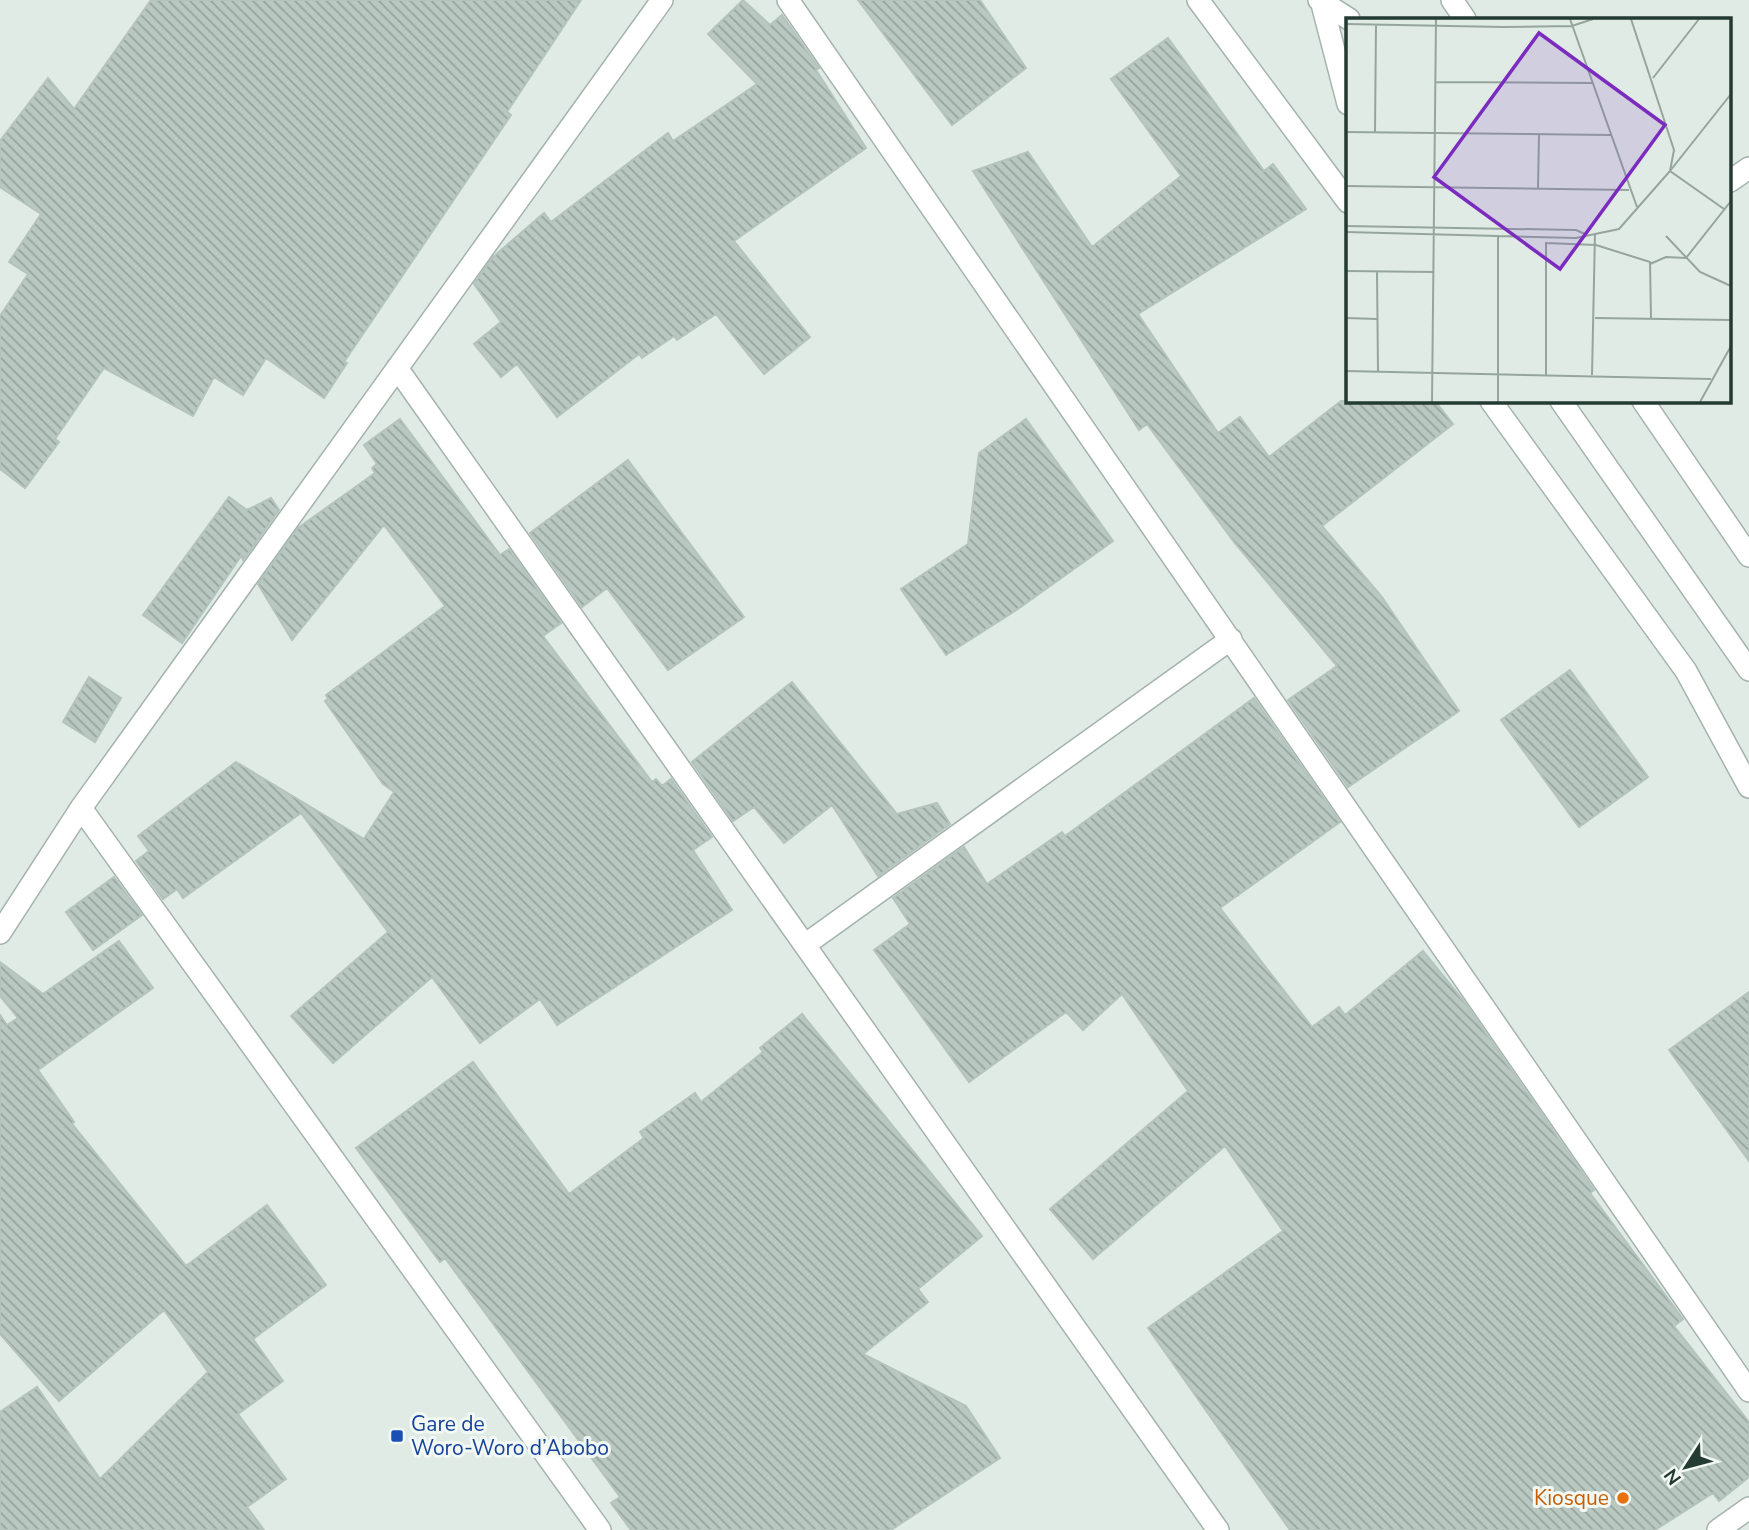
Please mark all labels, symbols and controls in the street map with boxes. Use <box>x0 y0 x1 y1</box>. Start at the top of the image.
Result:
inset map <box>1346 18 1732 402</box>
place label: Gare de Woro-Woro d’Abobo <box>411 1410 609 1462</box>
marker: Gare de Woro-Woro d’Abobo <box>389 1428 405 1444</box>
north arrow <box>1651 1432 1721 1502</box>
text: N <box>1658 1463 1688 1490</box>
place label: Kiosque <box>1534 1484 1609 1512</box>
marker: Kiosque <box>1615 1490 1631 1506</box>

